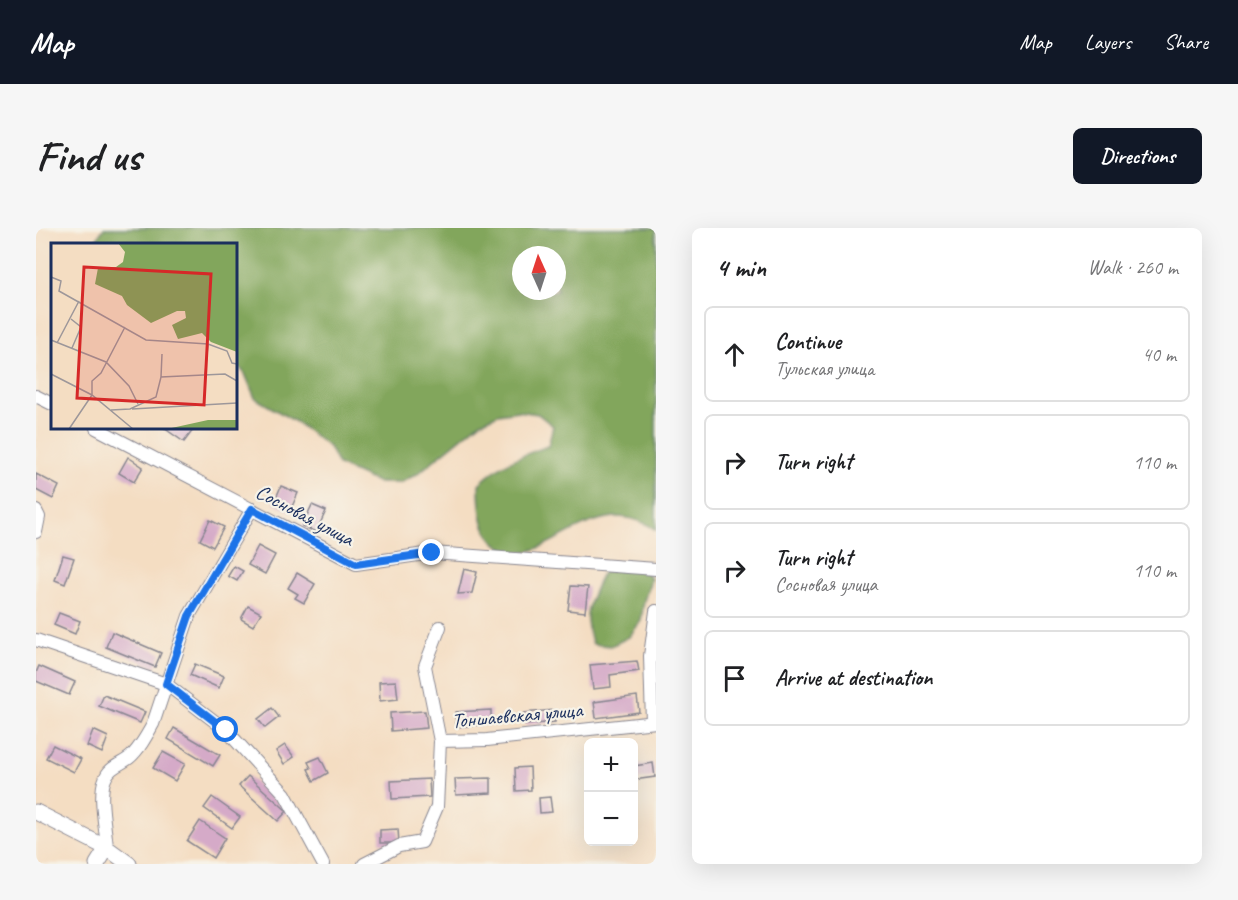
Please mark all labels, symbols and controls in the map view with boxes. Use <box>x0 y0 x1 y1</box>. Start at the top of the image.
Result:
text: Map <box>30 25 73 60</box>
text: Map <box>1019 29 1052 55</box>
text: Layers <box>1085 29 1131 55</box>
text: Share <box>1164 29 1208 55</box>
button: Directions <box>1073 128 1202 184</box>
text: Find us <box>36 130 141 183</box>
inset map <box>51 243 237 429</box>
north arrow <box>512 246 566 300</box>
text: 4 min <box>716 251 766 284</box>
text: Walk · 260 m <box>1088 255 1178 280</box>
text: Continue <box>775 328 841 356</box>
icon: ahead <box>718 338 751 371</box>
text: 40 m <box>1142 342 1176 367</box>
text: Тульская улица <box>775 356 874 381</box>
icon: right <box>718 446 751 479</box>
text: Turn right <box>775 448 852 476</box>
text: 110 m <box>1133 450 1176 475</box>
street label: Сосновая улица <box>251 478 360 553</box>
route end <box>418 539 444 565</box>
text: Turn right <box>775 544 852 572</box>
icon: right <box>718 554 751 587</box>
text: 110 m <box>1133 558 1176 583</box>
text: Сосновая улица <box>775 572 877 597</box>
icon: arrive <box>718 662 751 695</box>
text: Arrive at destination <box>775 664 932 692</box>
street label: Тоншаевская улица <box>451 696 585 734</box>
route start <box>212 716 238 742</box>
map controls <box>584 738 638 846</box>
button: + <box>584 738 638 792</box>
button: − <box>584 792 638 846</box>

